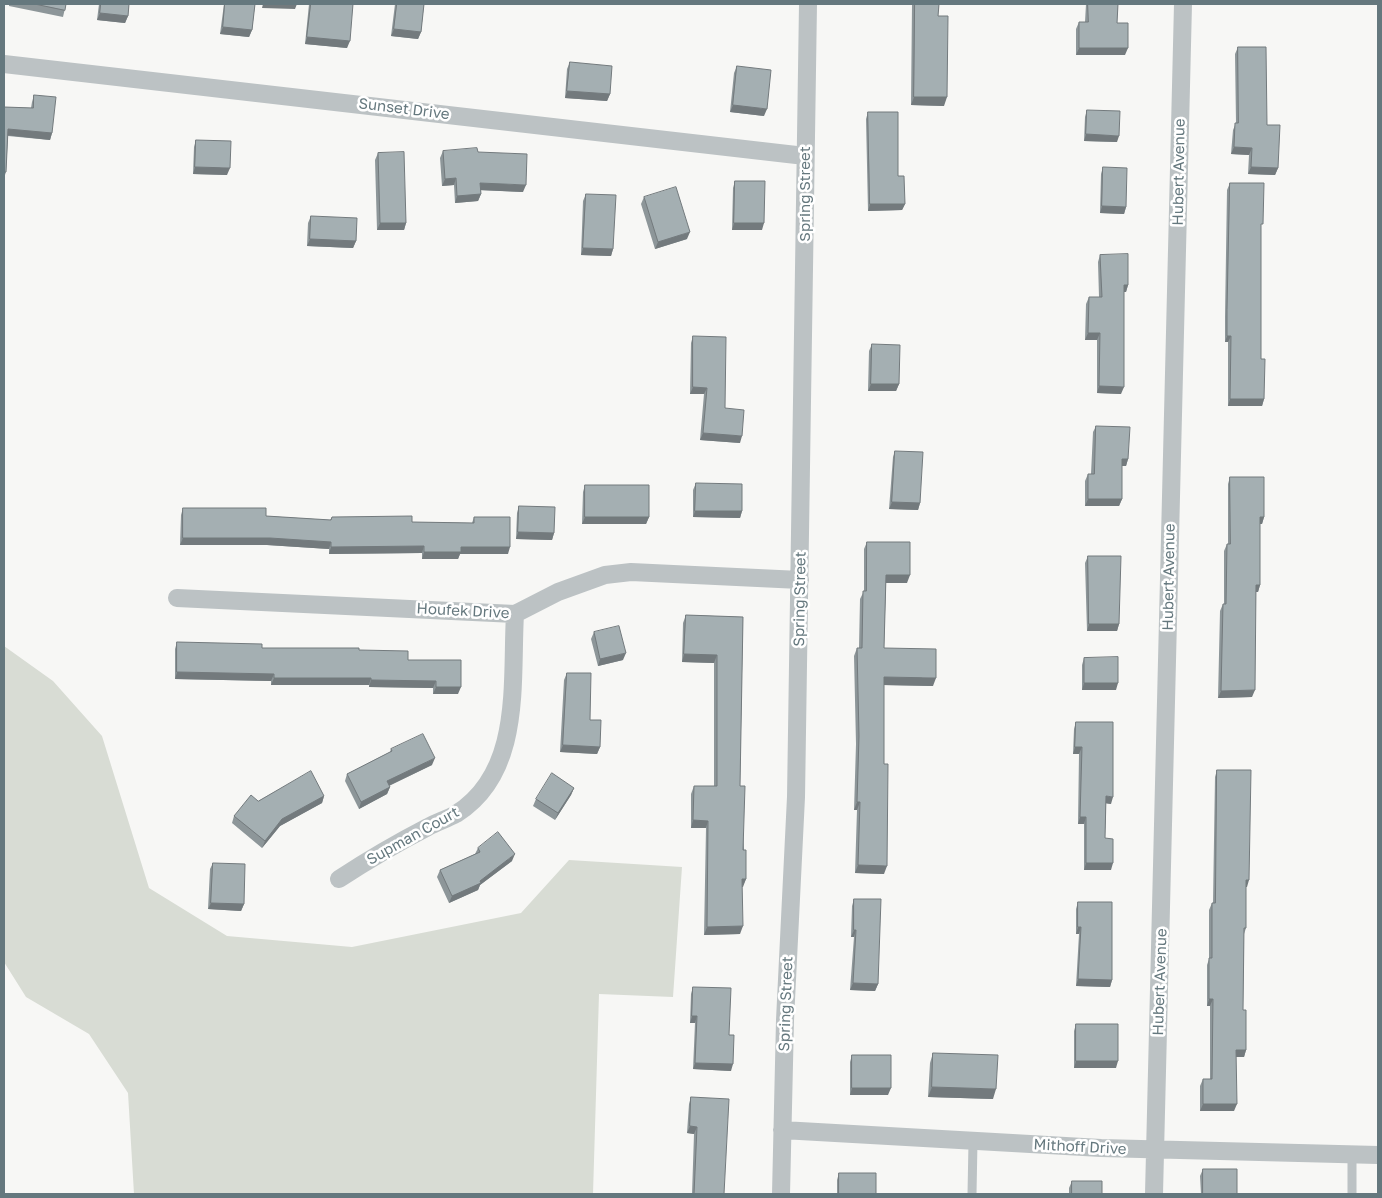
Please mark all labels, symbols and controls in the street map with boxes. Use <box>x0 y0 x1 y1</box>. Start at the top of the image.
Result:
street label: Sunset Drive <box>358 94 450 124</box>
street label: Hubert Avenue <box>1169 118 1189 226</box>
street label: Spring Street <box>796 146 814 242</box>
street label: Hubert Avenue <box>1159 523 1179 631</box>
street label: Spring Street <box>790 551 810 647</box>
street label: Houfek Drive <box>416 600 510 622</box>
street label: Supman Court <box>364 803 462 869</box>
street label: Hubert Avenue <box>1149 928 1171 1036</box>
street label: Spring Street <box>775 956 797 1052</box>
street label: Mithoff Drive <box>1033 1136 1127 1158</box>

